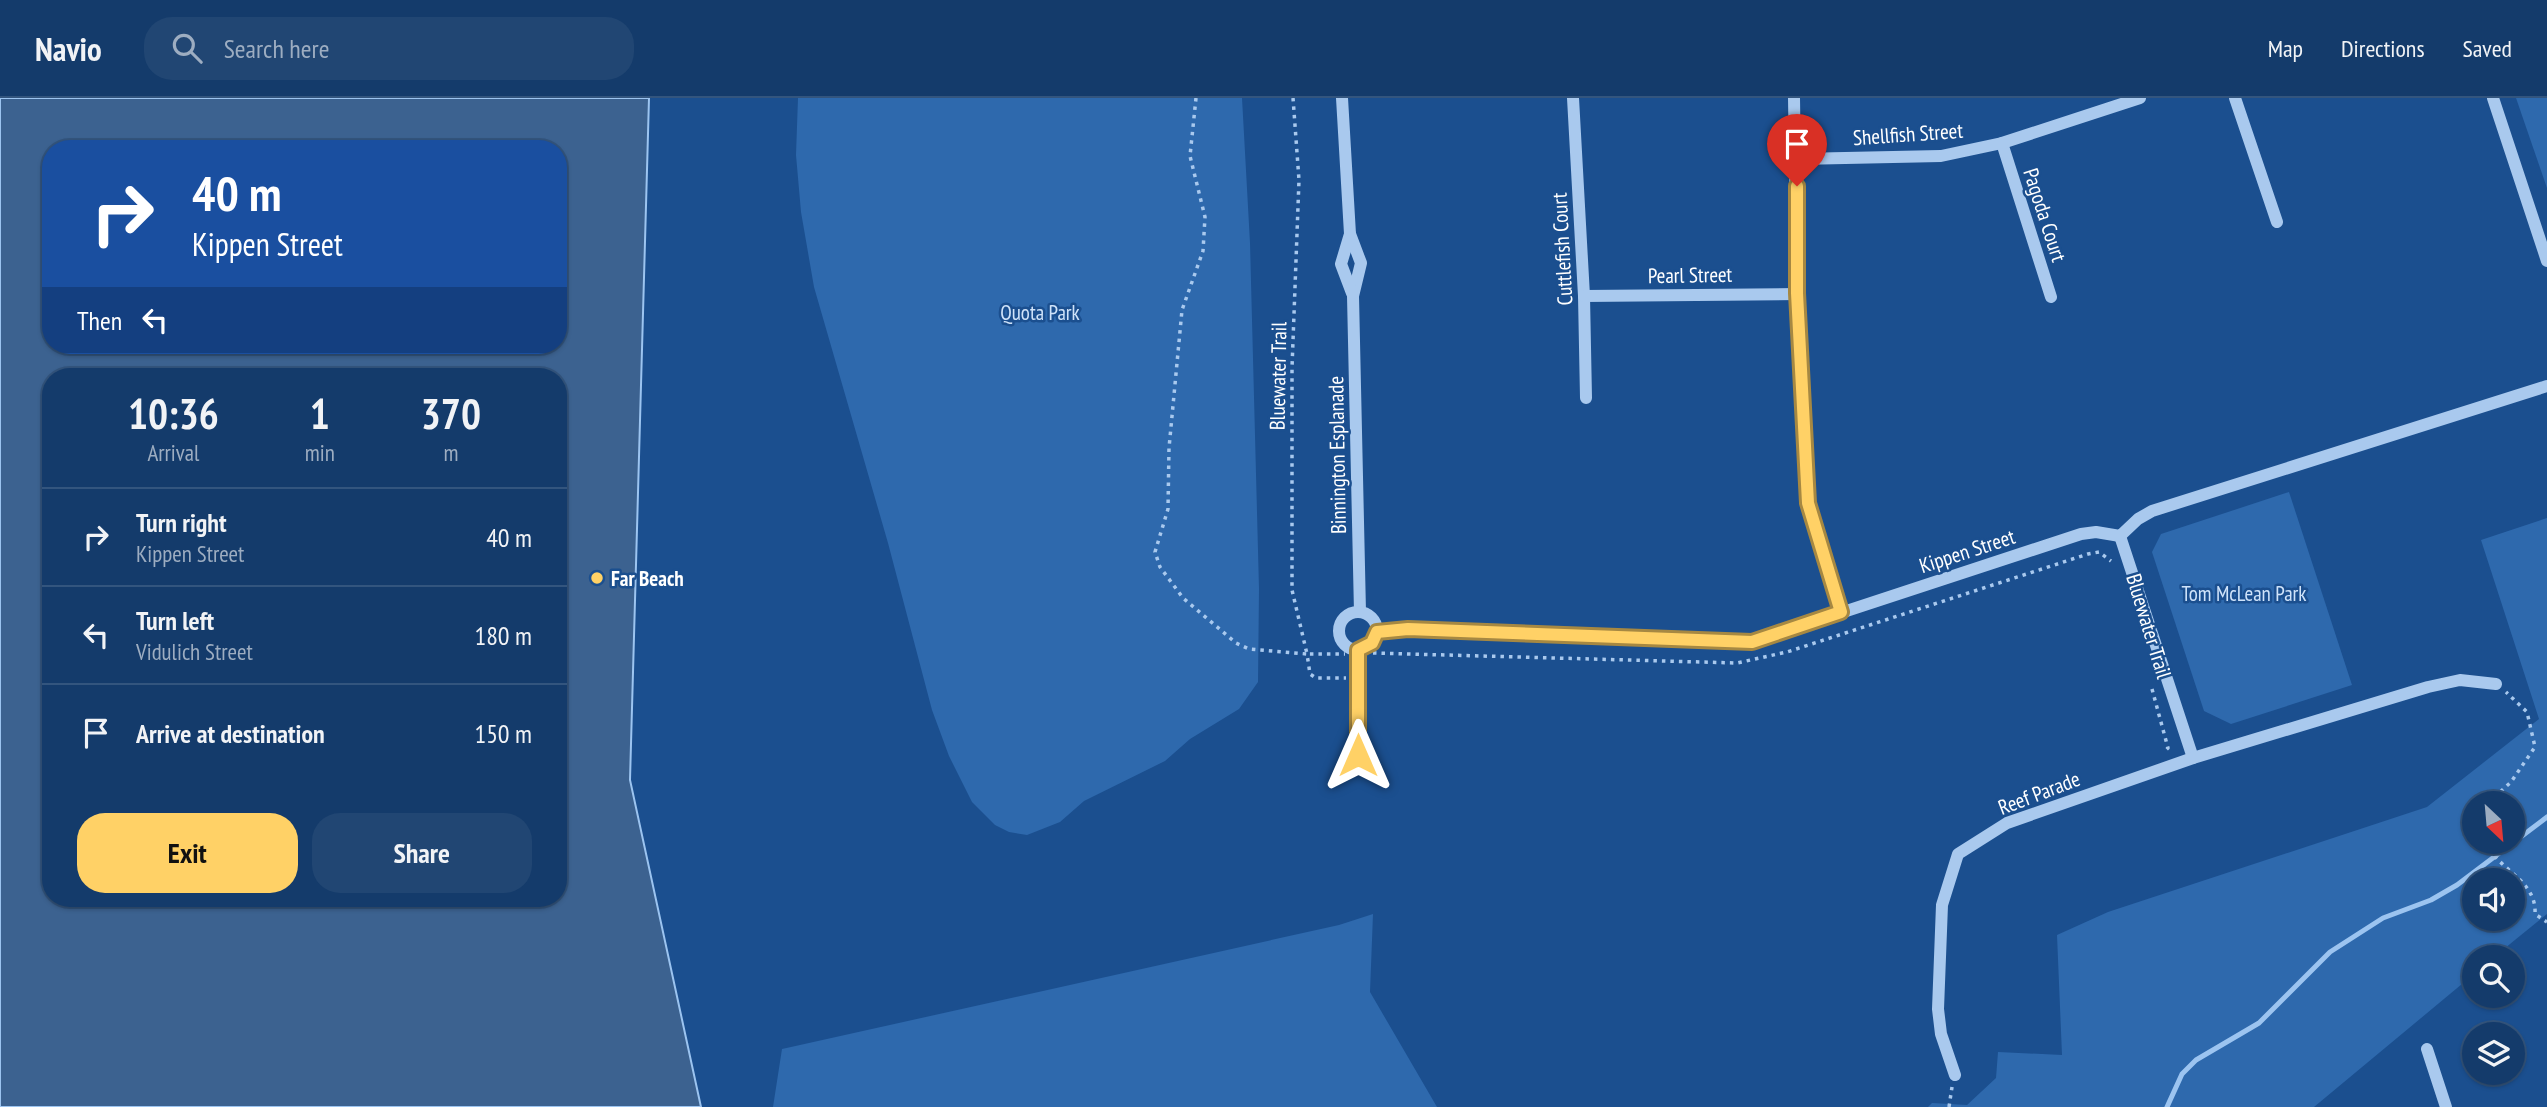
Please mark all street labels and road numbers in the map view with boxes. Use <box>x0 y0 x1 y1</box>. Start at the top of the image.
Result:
street label: Shellfish Street <box>1852 117 1964 151</box>
street label: Pagoda Court <box>2017 165 2073 265</box>
street label: Cuttlefish Court <box>1546 192 1578 306</box>
street label: Pearl Street <box>1648 261 1733 289</box>
street label: Bluewater Trail <box>1264 321 1292 430</box>
street label: Binnington Esplanade <box>1322 376 1352 534</box>
street label: Kippen Street <box>1916 523 2018 579</box>
street label: Bluewater Trail <box>2120 570 2178 682</box>
street label: Reef Parade <box>1994 765 2084 821</box>

